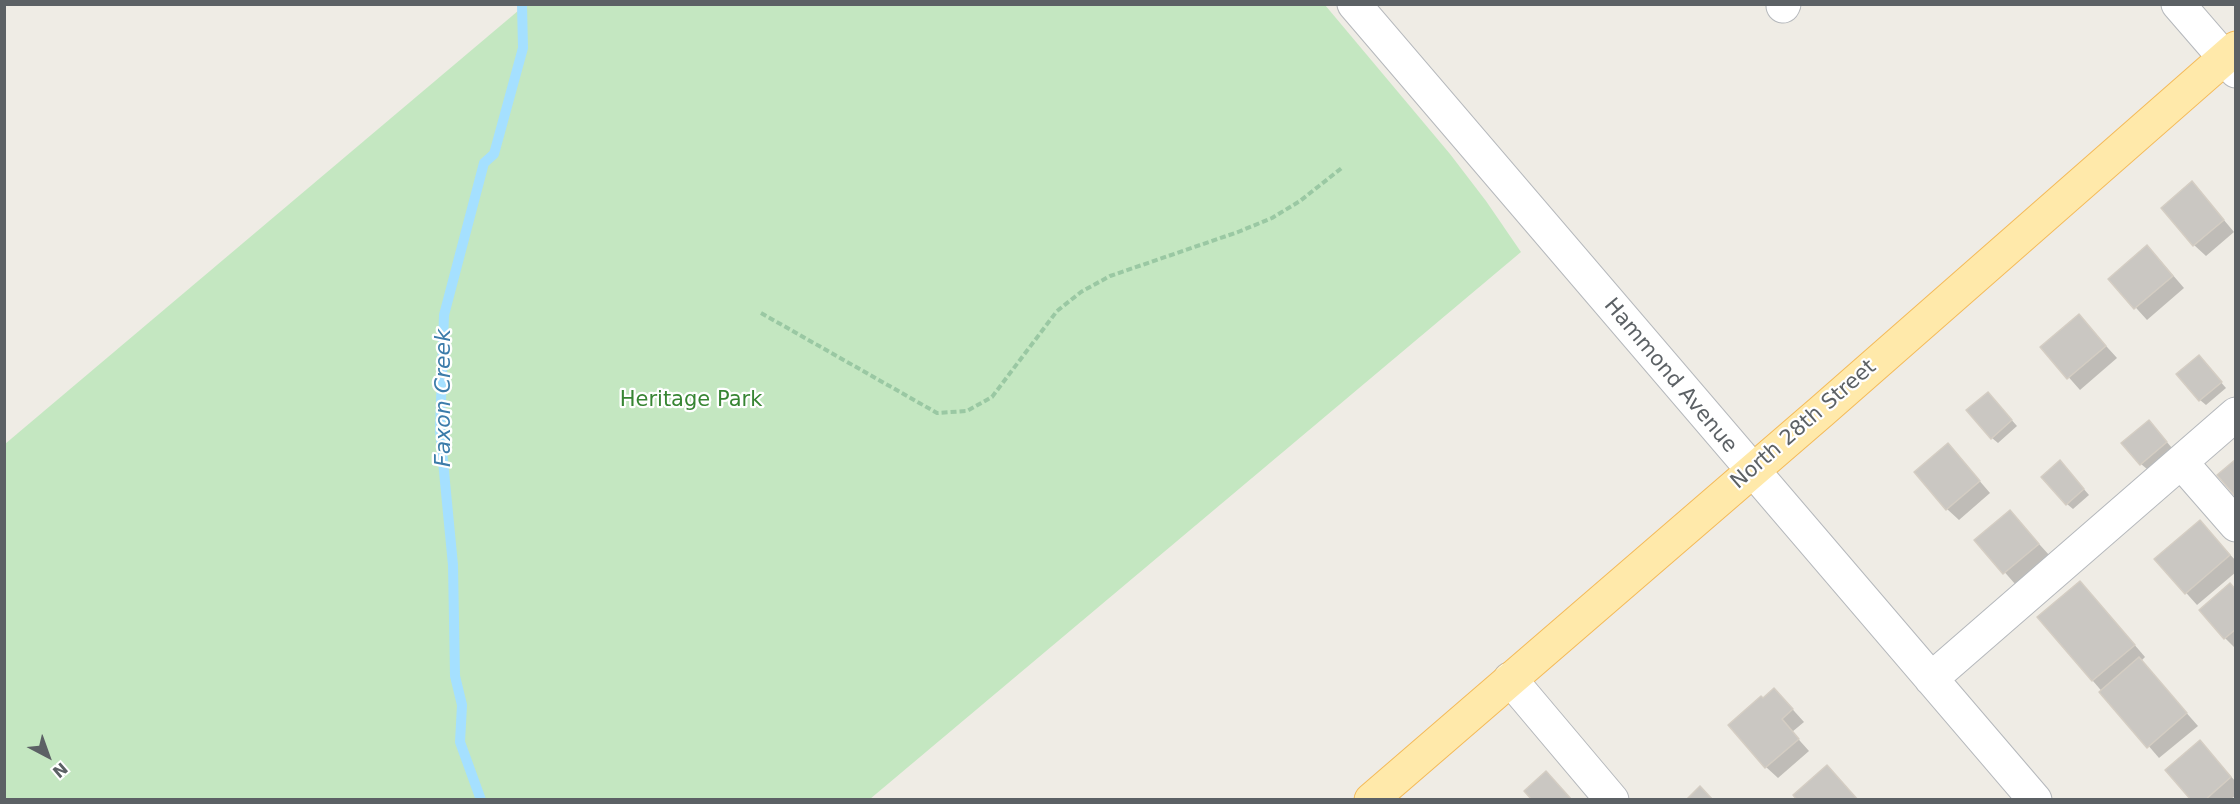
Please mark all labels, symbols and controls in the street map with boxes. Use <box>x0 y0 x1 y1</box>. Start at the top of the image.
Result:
street label: Hammond Avenue <box>1598 294 1742 458</box>
water label: Faxon Creek <box>431 329 457 467</box>
street label: North 28th Street <box>1726 355 1882 495</box>
park label: Heritage Park <box>620 388 762 414</box>
north arrow <box>18 726 78 786</box>
text: N <box>49 758 71 782</box>

